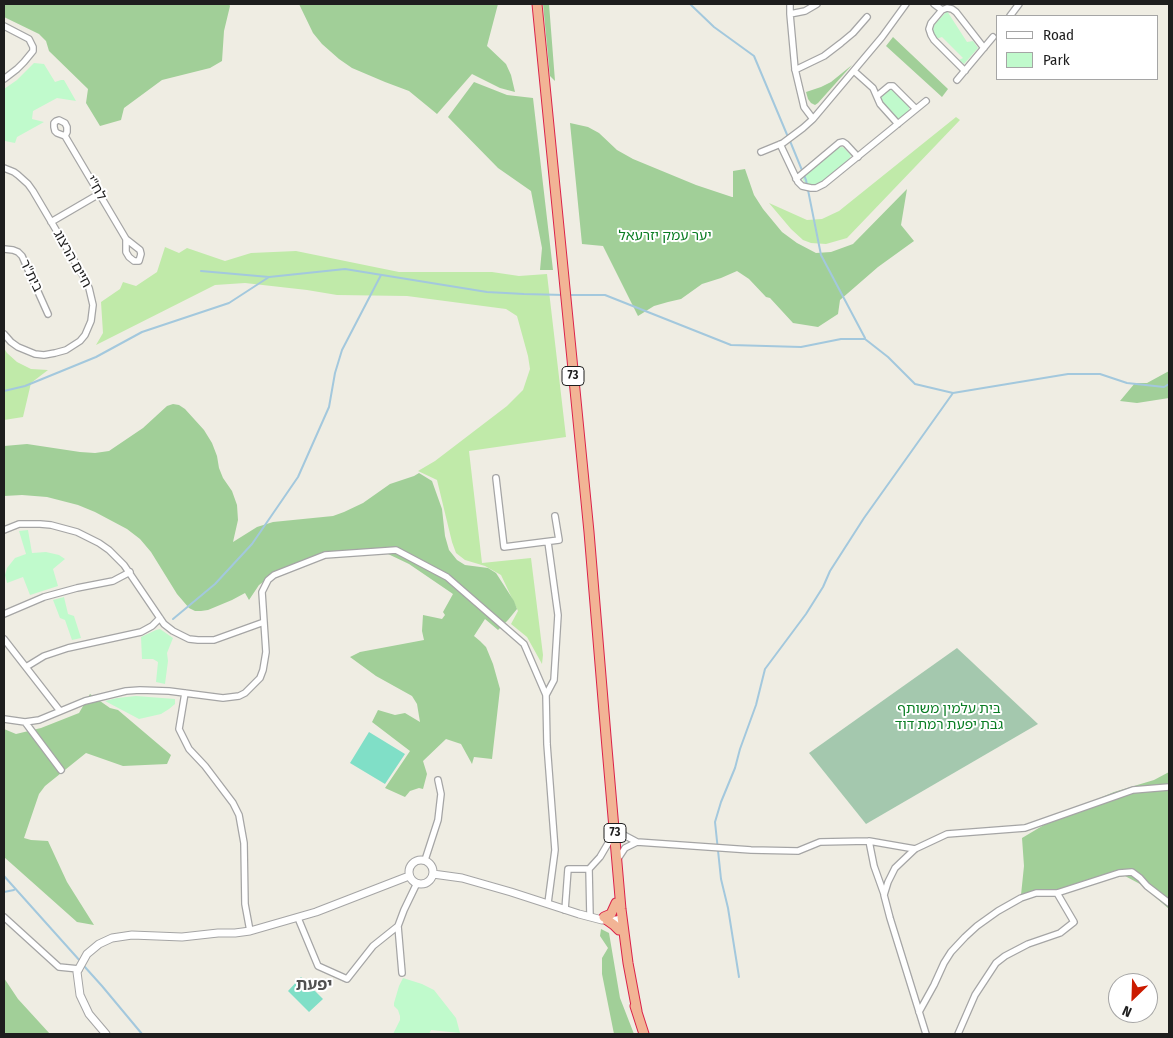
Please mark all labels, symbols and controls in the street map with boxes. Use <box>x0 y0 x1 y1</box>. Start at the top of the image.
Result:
legend <box>996 15 1158 80</box>
text: Road <box>1043 26 1074 44</box>
text: Park <box>1043 51 1070 69</box>
street label: לח"י <box>82 173 110 203</box>
street label: חיים הרצוג <box>49 227 95 291</box>
park label: יער עמק יזרעאל <box>618 228 712 244</box>
street label: בית"ר <box>16 257 46 295</box>
road number: 73 <box>562 366 584 386</box>
park label: בית עלמין משותף גבת יפעת רמת דוד <box>895 701 1003 734</box>
road number: 73 <box>604 824 626 842</box>
north arrow <box>1108 973 1158 1023</box>
district label: יפעת <box>296 976 332 996</box>
text: N <box>1120 1002 1134 1021</box>

